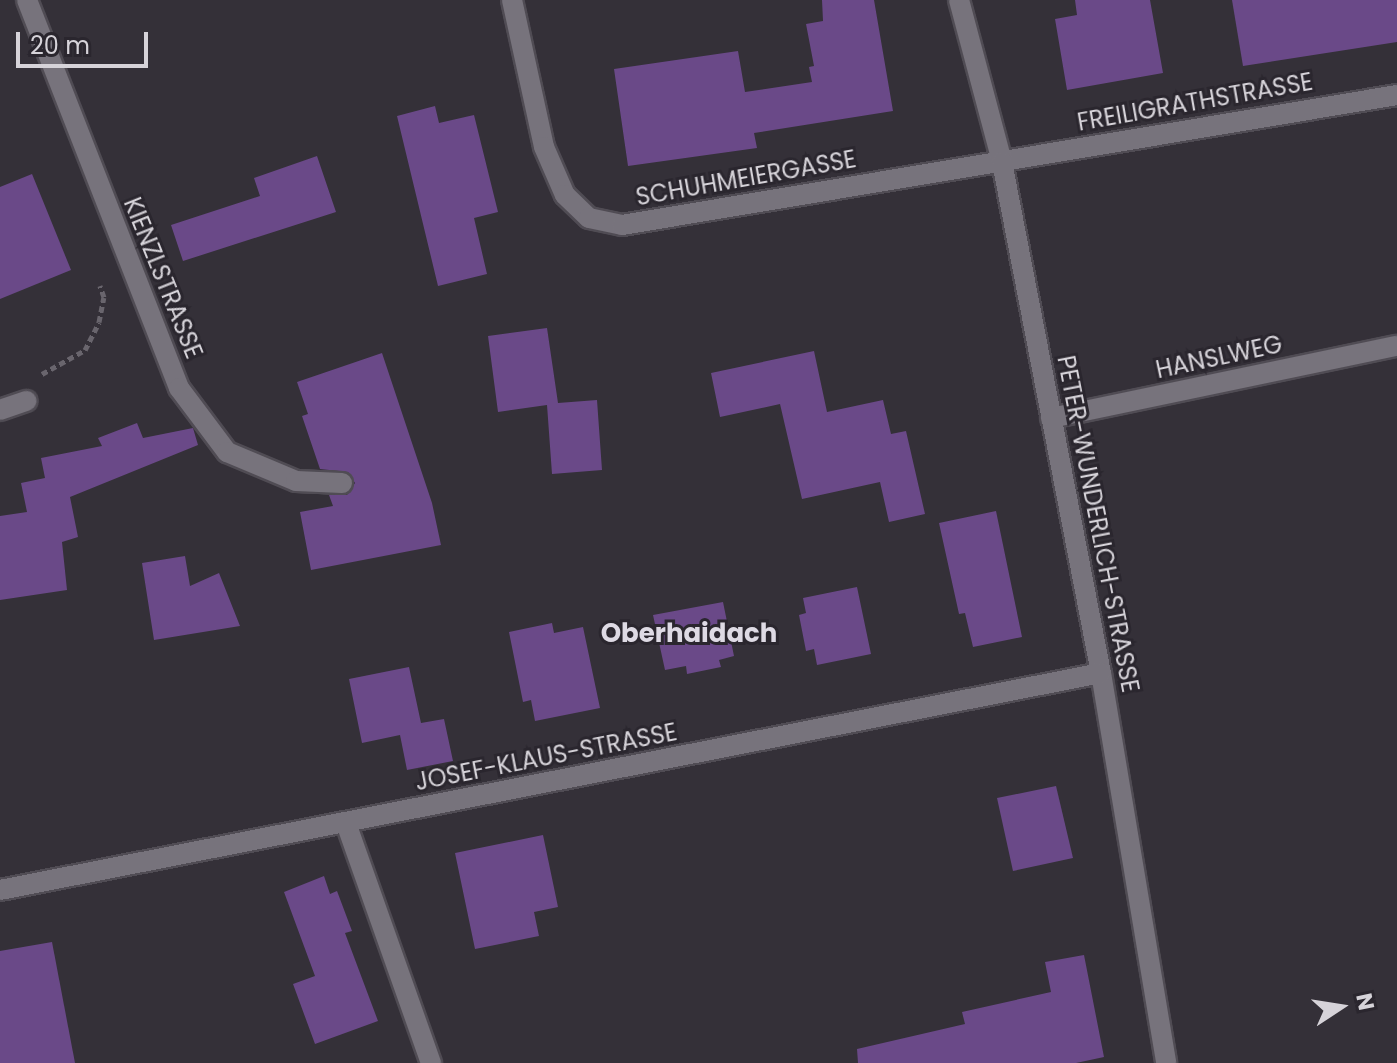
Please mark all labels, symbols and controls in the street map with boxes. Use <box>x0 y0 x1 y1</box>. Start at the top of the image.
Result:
scale bar <box>20 16 152 66</box>
text: 20 m <box>30 29 90 62</box>
street label: FREILIGRATHSTRASSE <box>1075 67 1315 137</box>
street label: SCHUHMEIERGASSE <box>634 144 858 212</box>
street label: KIENZLSTRASSE <box>118 193 208 363</box>
street label: HANSLWEG <box>1153 330 1285 384</box>
street label: PETER-WUNDERLICH-STRASSE <box>1051 353 1145 695</box>
district label: Oberhaidach <box>601 618 777 650</box>
street label: JOSEF-KLAUS-STRASSE <box>413 717 679 797</box>
north arrow <box>1301 967 1381 1047</box>
text: N <box>1348 991 1382 1013</box>

